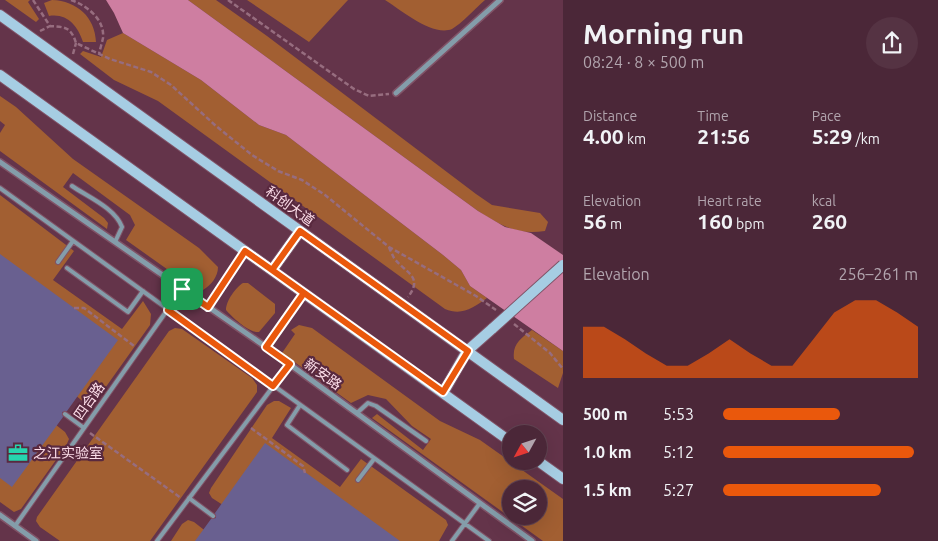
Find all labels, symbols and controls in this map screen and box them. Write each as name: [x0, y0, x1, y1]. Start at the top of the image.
button: share: [866, 17, 918, 69]
text: Morning run: [583, 18, 744, 49]
text: 08:24 · 8 × 500 m: [583, 53, 704, 71]
text: Distance: [583, 108, 637, 124]
text: Time: [697, 108, 729, 124]
text: Pace: [812, 108, 841, 124]
text: 4.00: [583, 124, 624, 148]
text: 21:56: [697, 124, 750, 148]
text: 5:29: [812, 124, 852, 148]
text: km: [624, 131, 646, 147]
text: /km: [852, 131, 880, 147]
street label: 科创大道: [263, 183, 317, 229]
text: Elevation: [583, 193, 641, 209]
text: Heart rate: [697, 193, 762, 209]
text: kcal: [812, 193, 836, 209]
text: 56: [583, 209, 607, 233]
text: 160: [697, 209, 733, 233]
text: 260: [812, 209, 847, 233]
text: m: [607, 216, 622, 232]
text: bpm: [733, 216, 765, 232]
text: Elevation: [583, 265, 650, 283]
text: 256–261 m: [838, 265, 918, 283]
pin: [161, 268, 203, 310]
icon: arrive: [168, 275, 196, 303]
street label: 新安路: [301, 355, 345, 393]
street label: 四合路: [70, 379, 108, 423]
text: 500 m: [583, 405, 628, 423]
text: 5:53: [663, 405, 694, 423]
north arrow: [502, 425, 548, 470]
map controls: [502, 425, 547, 525]
office icon: 之江实验室: [7, 442, 29, 464]
text: 1.0 km: [583, 443, 632, 461]
text: 5:12: [663, 443, 694, 461]
place label: 之江实验室: [33, 445, 103, 461]
button: layers: [502, 480, 547, 525]
text: 1.5 km: [583, 481, 632, 499]
text: 5:27: [663, 481, 694, 499]

